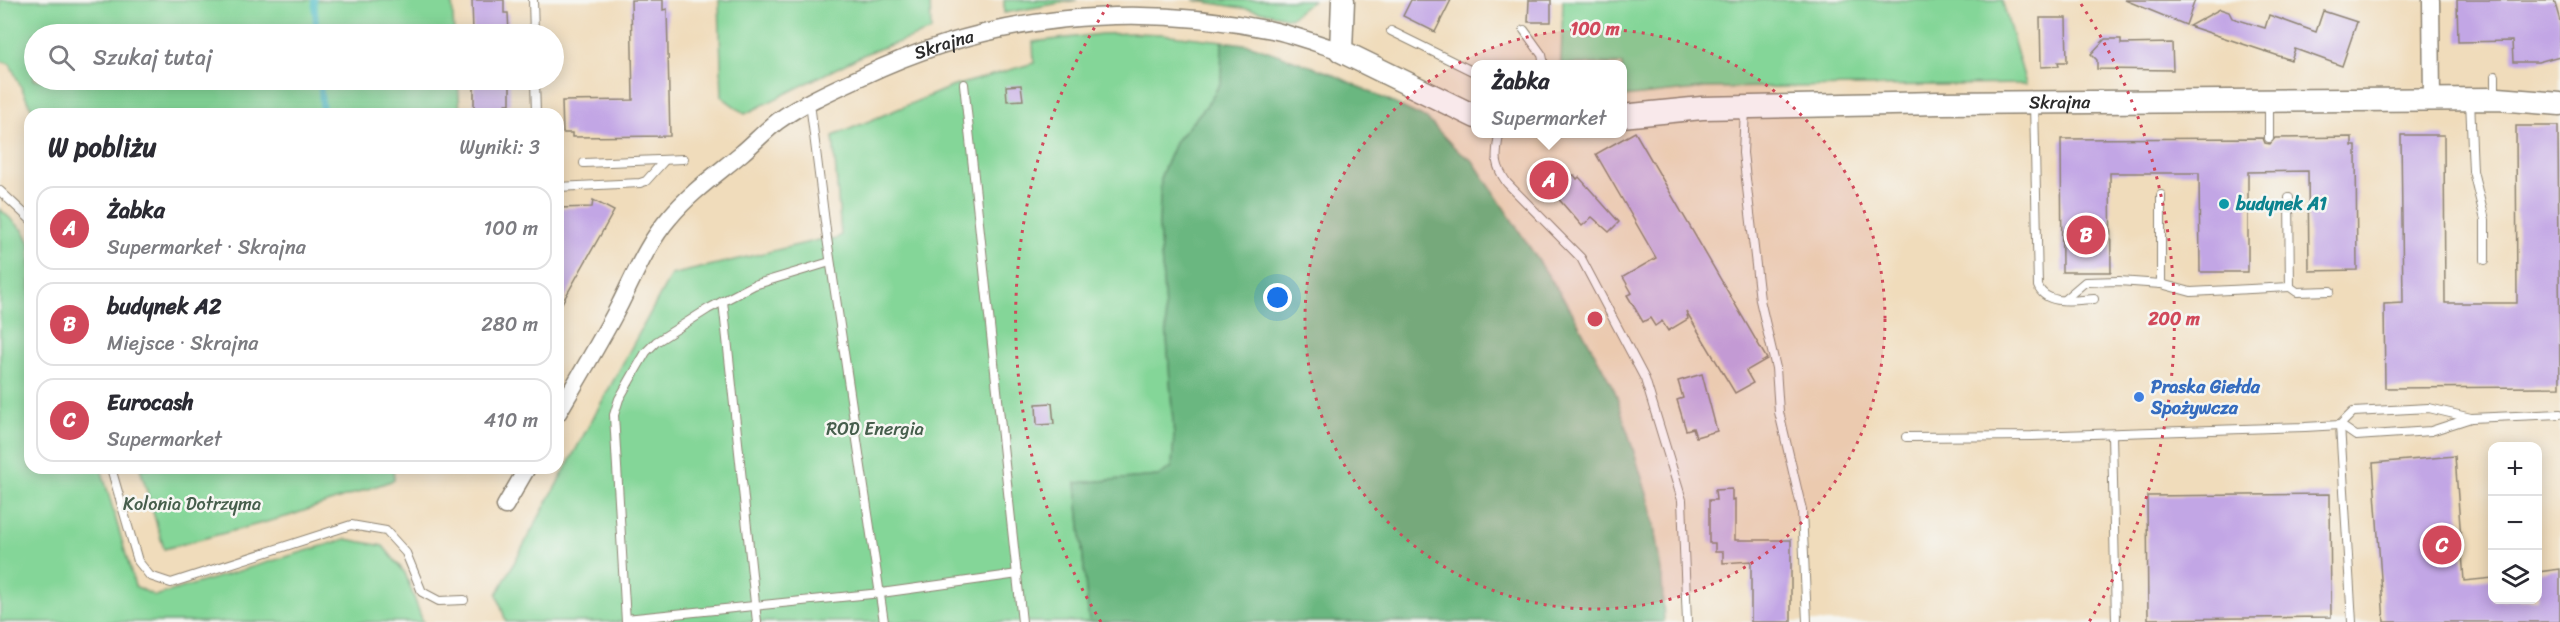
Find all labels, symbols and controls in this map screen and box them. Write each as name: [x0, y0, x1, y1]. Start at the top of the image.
text: 100 m: [1571, 13, 1620, 45]
street label: Skrajna: [909, 20, 978, 69]
search box: [24, 24, 564, 90]
text: Szukaj tutaj: [93, 38, 212, 77]
icon: search: [45, 41, 78, 74]
popup: [1471, 60, 1627, 138]
text: Żabka: [1492, 62, 1549, 101]
street label: Skrajna: [2029, 86, 2091, 118]
text: Supermarket: [1492, 101, 1606, 136]
text: W pobliżu: [48, 124, 157, 170]
text: Wyniki: 3: [460, 130, 540, 165]
pin: A: [1530, 158, 1568, 202]
place label: budynek A1: [2235, 188, 2327, 220]
text: Żabka: [107, 191, 165, 230]
marker: budynek A1: [2217, 197, 2231, 211]
text: A: [63, 211, 76, 246]
text: 100 m: [484, 211, 538, 246]
pin: B: [2066, 212, 2106, 258]
text: Supermarket · Skrajna: [107, 230, 306, 265]
your location: [1263, 283, 1292, 312]
text: budynek A2: [107, 287, 221, 326]
text: 200 m: [2147, 303, 2200, 335]
text: B: [63, 307, 76, 342]
text: 280 m: [481, 307, 538, 342]
centre of rings: [1585, 309, 1605, 329]
text: Miejsce · Skrajna: [107, 326, 258, 361]
place label: Praska Giełda Spożywcza: [2150, 371, 2261, 424]
text: Eurocash: [107, 383, 194, 422]
marker: Praska Giełda Spożywcza: [2132, 390, 2146, 404]
text: C: [63, 403, 76, 438]
text: 410 m: [484, 403, 538, 438]
park label: ROD Energia: [826, 413, 924, 445]
text: Supermarket: [107, 422, 222, 457]
map controls: [2488, 442, 2542, 604]
button: +: [2488, 442, 2542, 496]
park label: Kolonia Dotrzyma: [123, 488, 261, 520]
button: −: [2488, 496, 2542, 550]
pin: C: [2422, 522, 2462, 568]
button: layers: [2488, 550, 2542, 604]

